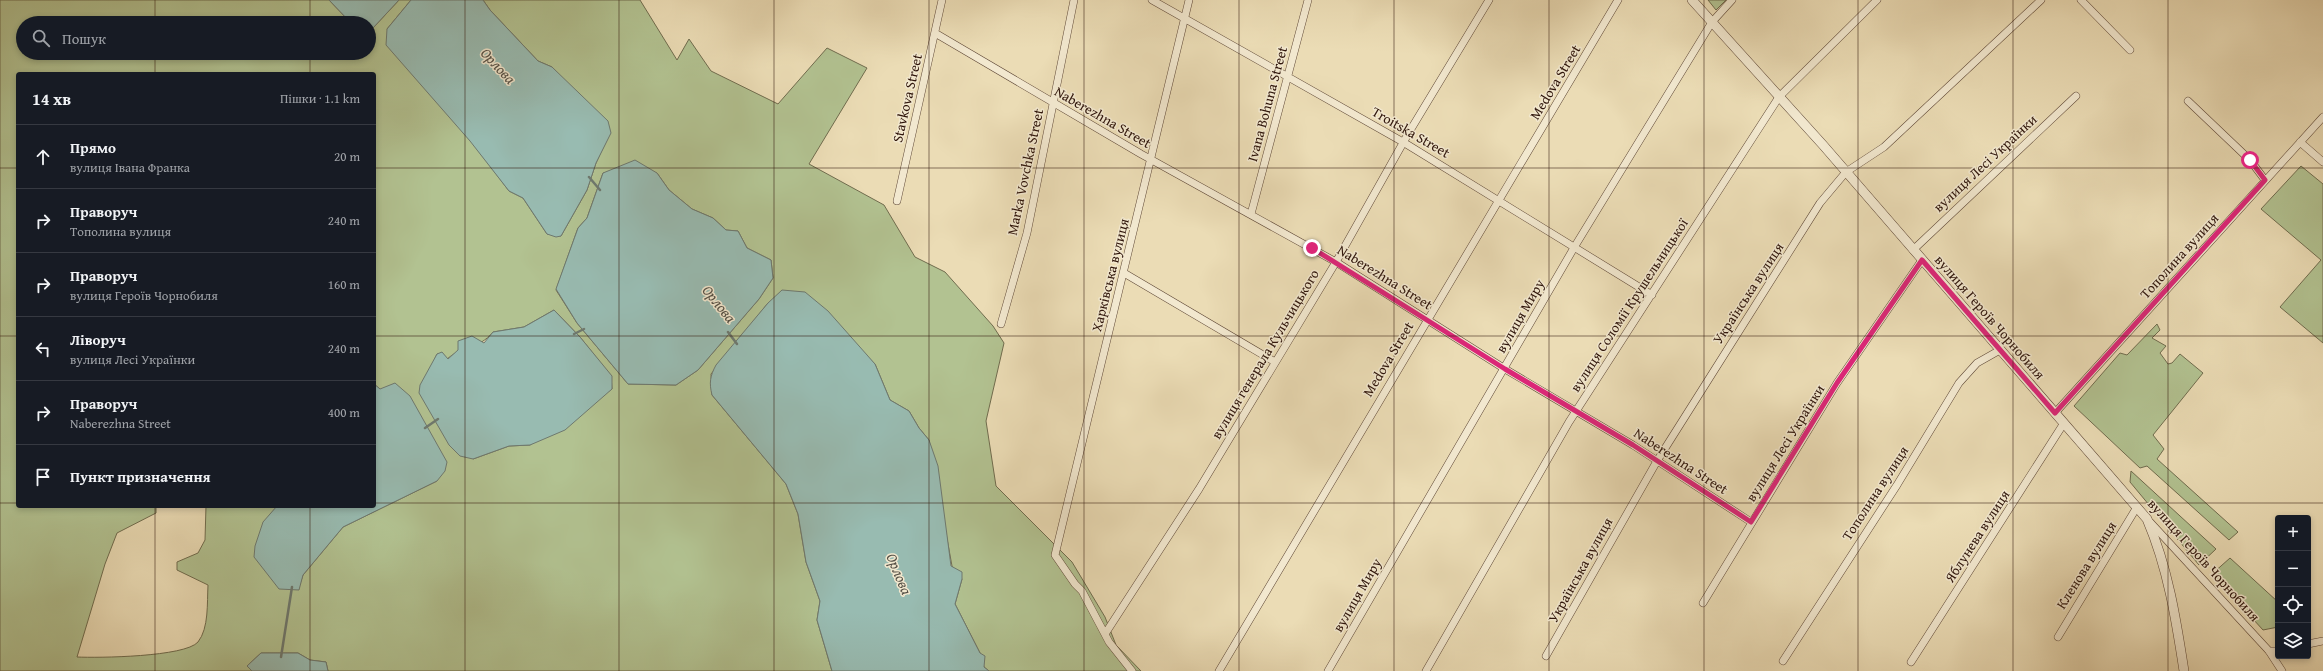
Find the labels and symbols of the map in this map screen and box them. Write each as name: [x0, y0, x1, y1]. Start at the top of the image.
street label: Medova Street: [1525, 41, 1585, 123]
water label: Орлова: [476, 43, 521, 89]
street label: Ivana Bohuna Street: [1242, 44, 1292, 164]
street label: Stavkova Street: [887, 52, 927, 144]
street label: Naberezhna Street: [1051, 81, 1155, 153]
street label: Troitska Street: [1368, 102, 1454, 162]
street label: Marka Vovchka Street: [1002, 107, 1048, 237]
street label: вулиця Лесі Українки: [1929, 110, 2041, 216]
route start: [2241, 151, 2259, 169]
street label: Тополина вулиця: [2135, 209, 2223, 303]
street label: вулиця Соломії Крушельницької: [1565, 214, 1693, 396]
street label: Харківська вулиця: [1086, 216, 1134, 334]
street label: Українська вулиця: [1708, 238, 1788, 348]
route end: [1303, 239, 1321, 257]
street label: Naberezhna Street: [1334, 240, 1436, 314]
street label: вулиця Героїв Чорнобиля: [1930, 250, 2050, 384]
street label: вулиця генерала Кульчицького: [1206, 265, 1324, 443]
street label: вулиця Миру: [1491, 275, 1549, 357]
water label: Орлова: [698, 280, 741, 327]
street label: Medova Street: [1358, 318, 1418, 400]
street label: вулиця Лесі Українки: [1741, 380, 1829, 506]
street label: Naberezhna Street: [1630, 423, 1732, 499]
street label: Тополина вулиця: [1837, 442, 1913, 544]
street label: Яблунева вулиця: [1939, 486, 2014, 587]
street label: вулиця Героїв Чорнобиля: [2143, 494, 2265, 626]
street label: Українська вулиця: [1543, 514, 1617, 626]
street label: Кленова вулиця: [2051, 517, 2121, 613]
water label: Орлова: [881, 550, 918, 598]
street label: вулиця Миру: [1328, 554, 1386, 636]

